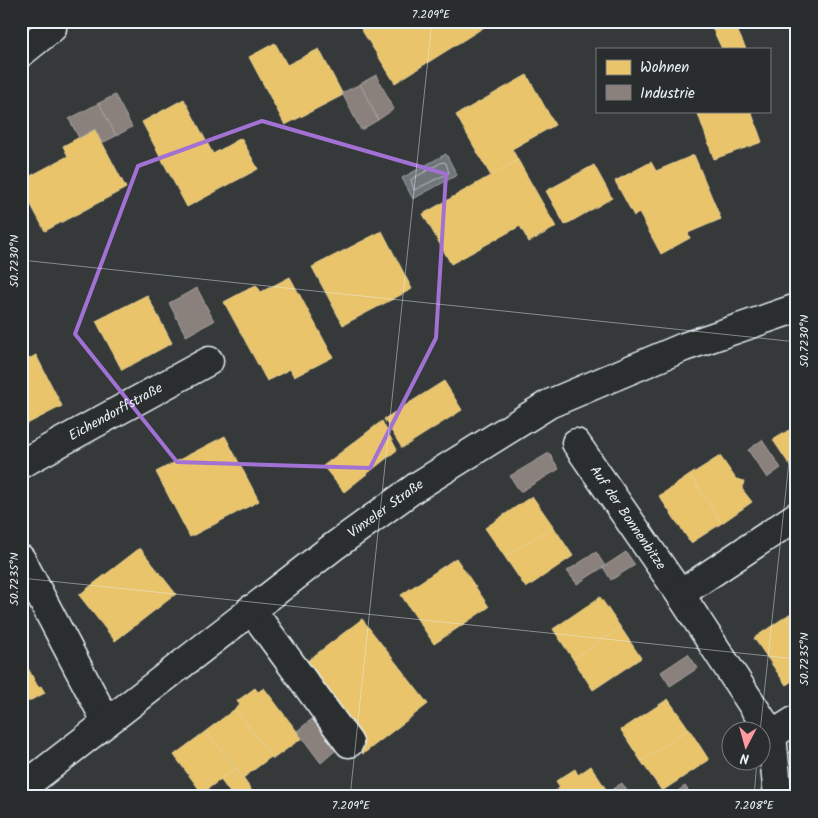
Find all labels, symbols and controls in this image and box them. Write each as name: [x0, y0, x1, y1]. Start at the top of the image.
text: 7.209°E: [412, 5, 451, 24]
legend: [596, 48, 770, 112]
text: Wohnen: [640, 56, 689, 80]
text: Industrie: [640, 82, 695, 106]
text: 50.7230°N: [5, 235, 24, 287]
text: 50.7230°N: [795, 315, 814, 367]
street label: Eichendorffstraße: [65, 377, 168, 447]
street label: Auf der Bonnenbitze: [584, 461, 672, 575]
street label: Vinxeler Straße: [343, 473, 429, 544]
text: 50.7235°N: [5, 552, 24, 606]
text: 50.7235°N: [795, 632, 814, 686]
north arrow: [720, 720, 770, 770]
text: N: [739, 747, 750, 769]
text: 7.209°E: [332, 796, 371, 815]
text: 7.208°E: [734, 796, 775, 815]

